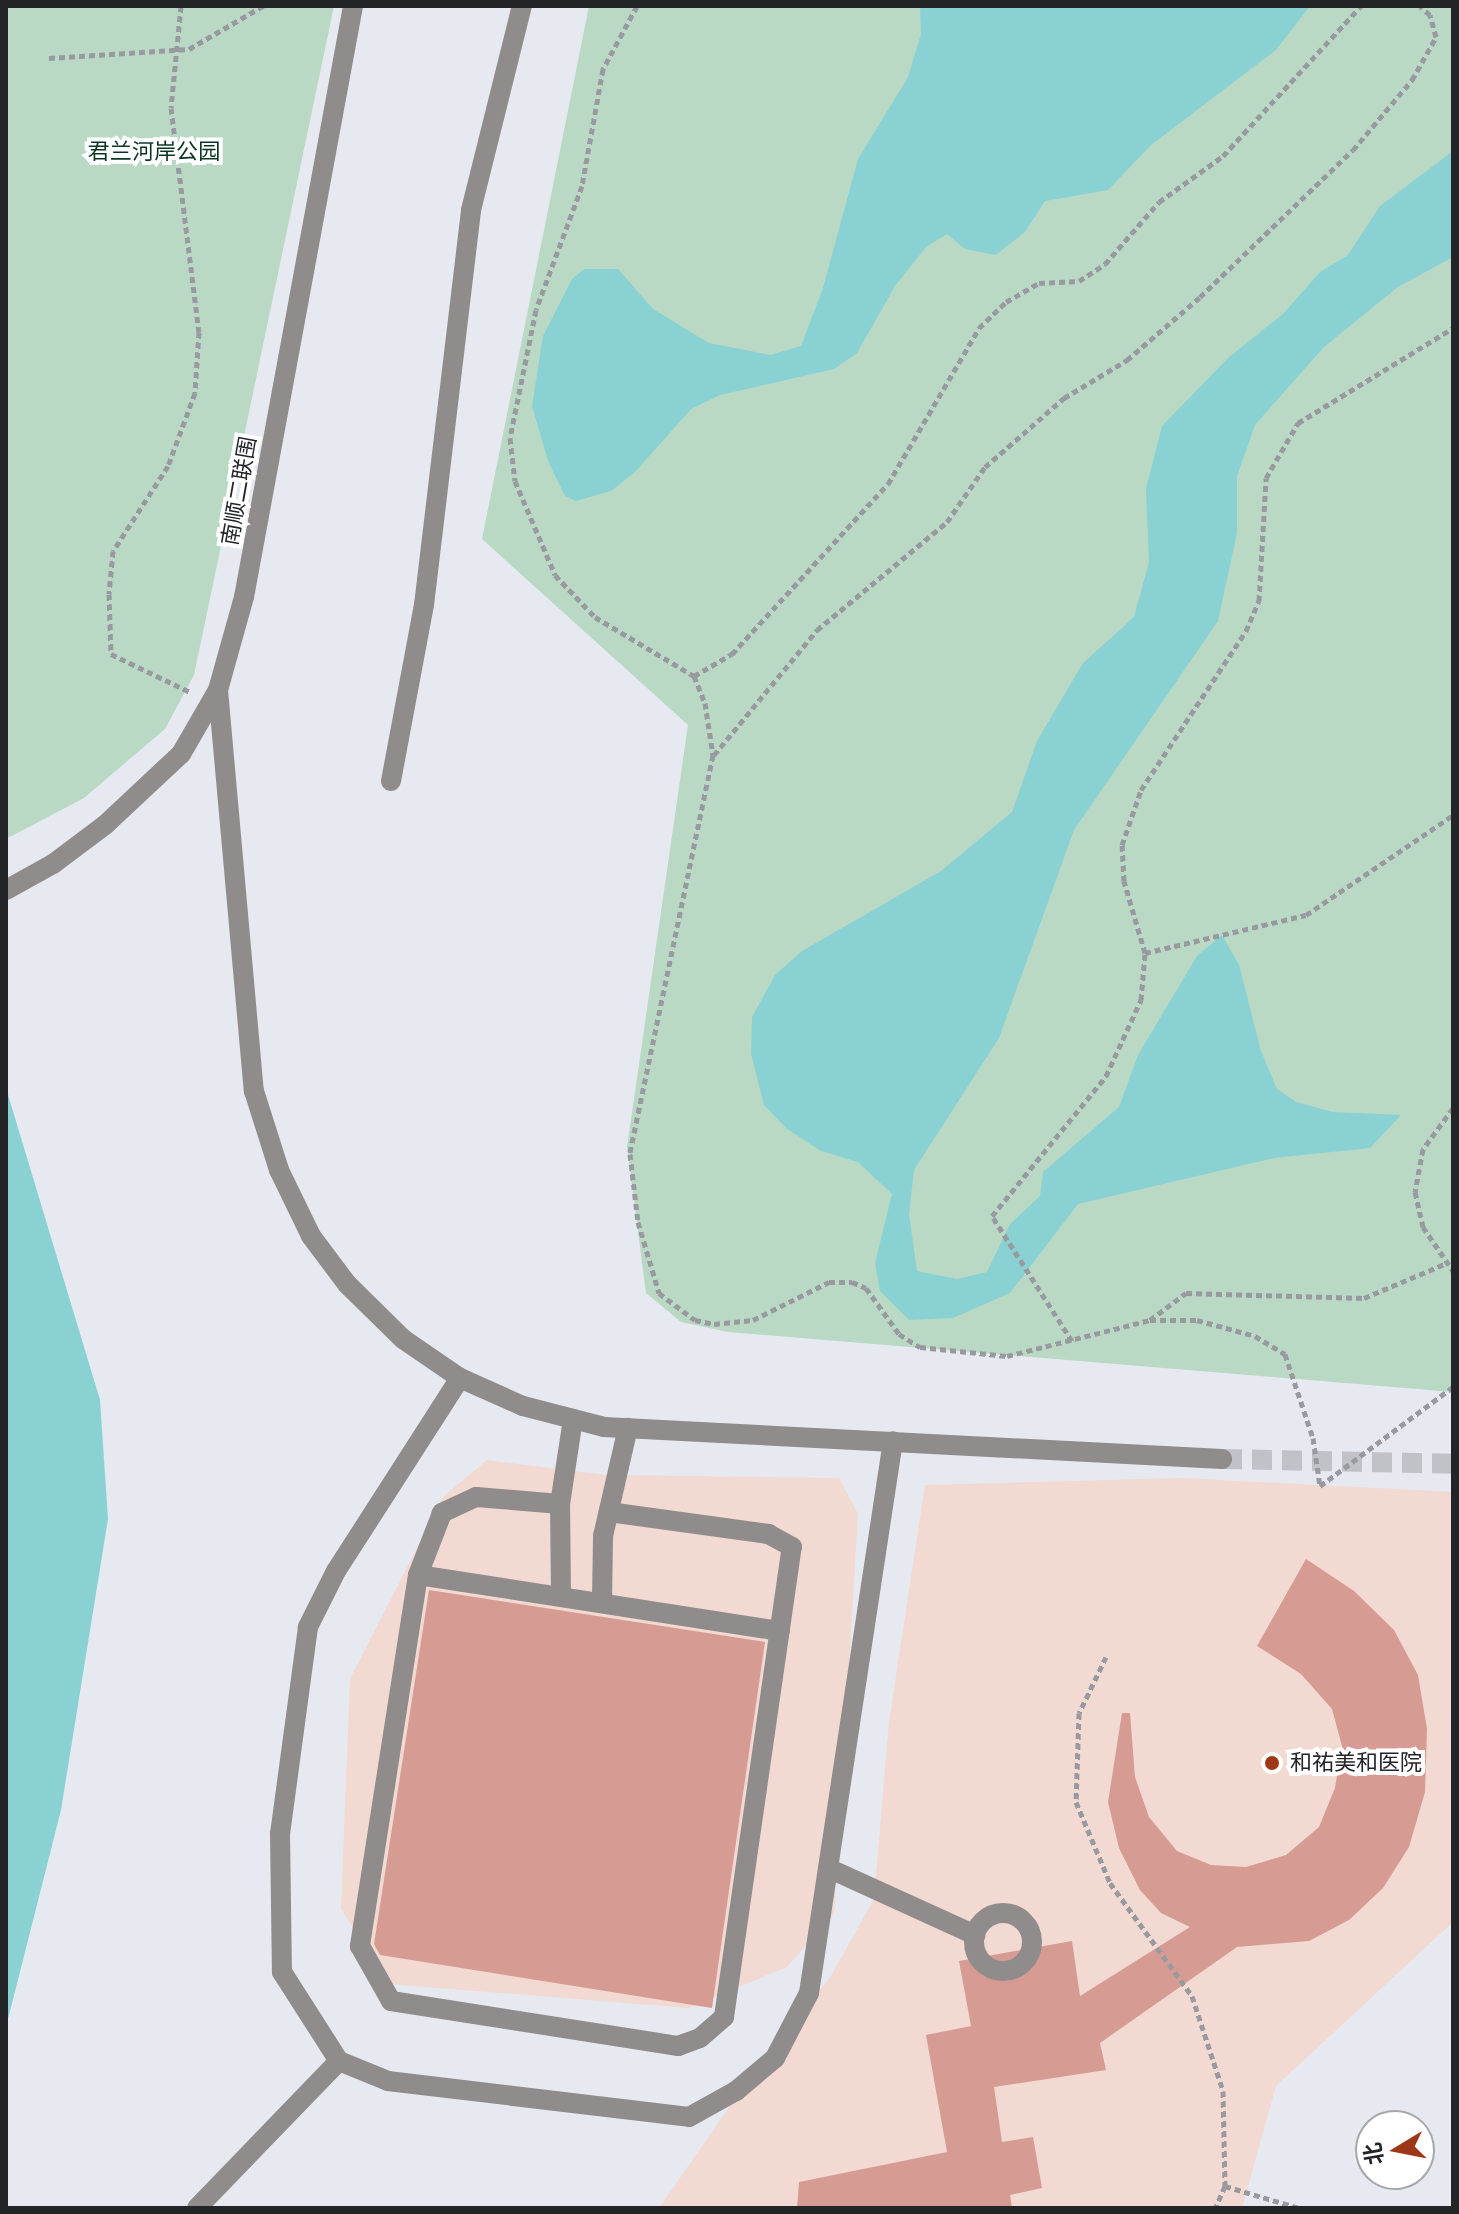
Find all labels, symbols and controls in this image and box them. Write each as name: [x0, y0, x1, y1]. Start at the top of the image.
park label: 君兰河岸公园: [88, 139, 220, 165]
street label: 南顺二联围: [216, 435, 262, 547]
place label: 和祐美和医院: [1290, 1750, 1422, 1776]
marker: 和祐美和医院: [1261, 1752, 1283, 1774]
north arrow: [1355, 2110, 1435, 2190]
text: 北: [1355, 2140, 1392, 2168]

